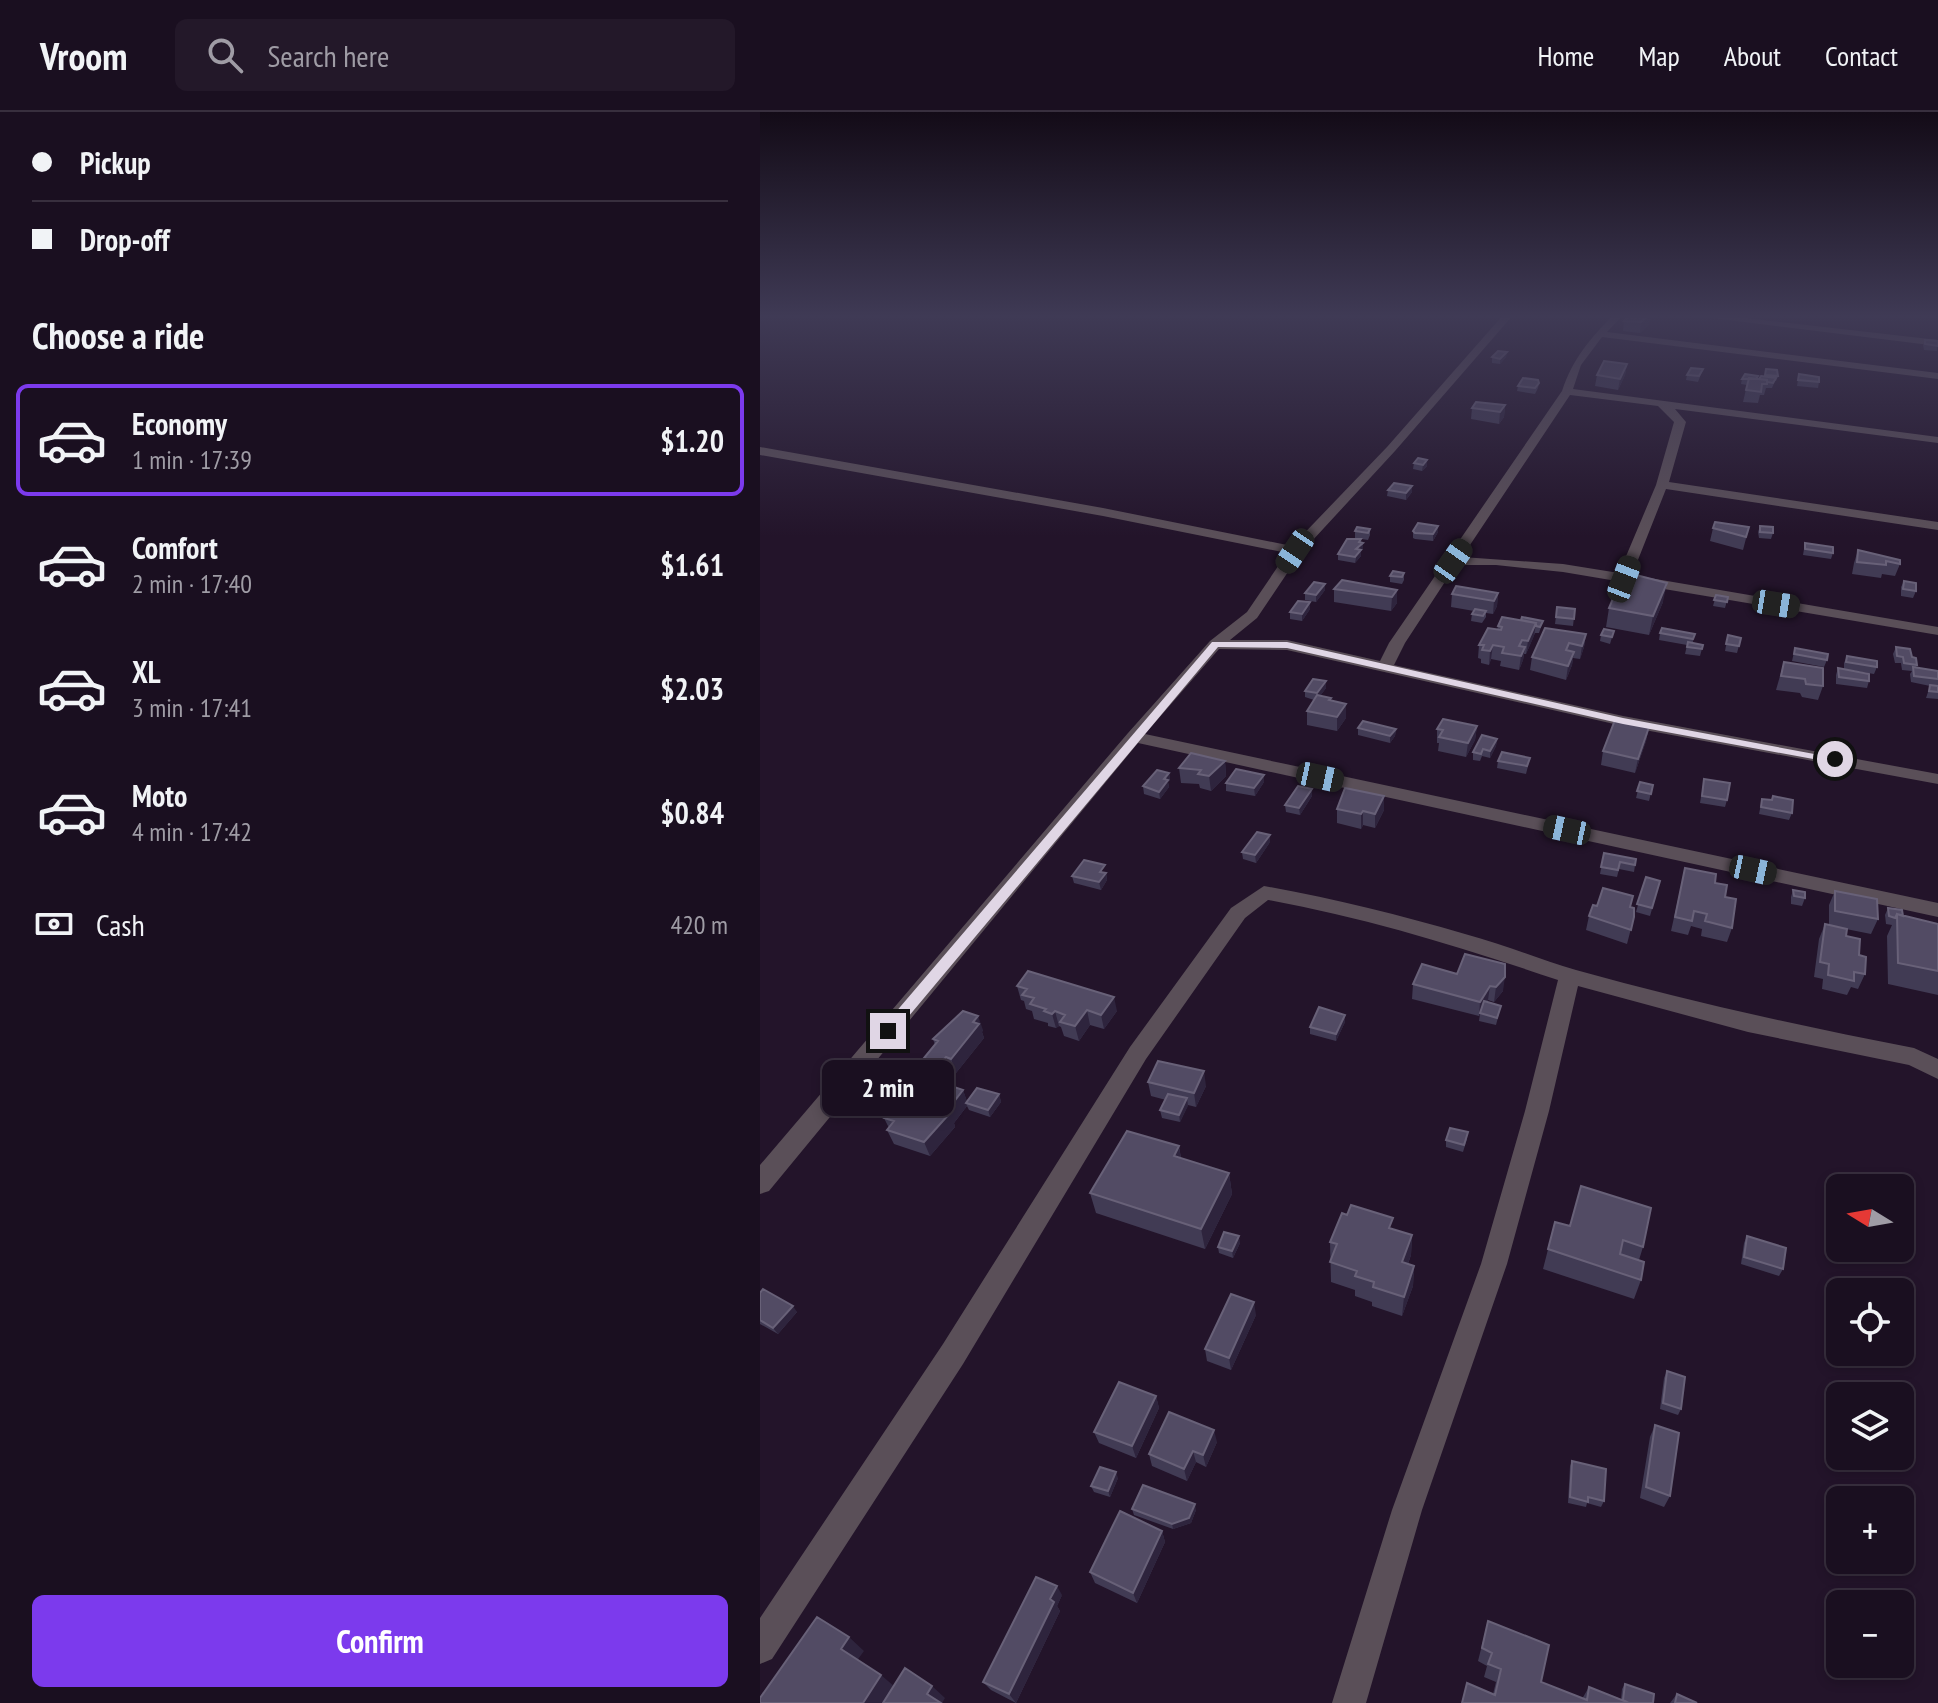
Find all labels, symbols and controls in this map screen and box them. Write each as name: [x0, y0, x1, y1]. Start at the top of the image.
search box: [175, 19, 735, 91]
text: Vroom: [40, 31, 127, 80]
icon: search: [203, 33, 247, 77]
text: Search here: [267, 36, 389, 75]
text: Home: [1538, 37, 1594, 74]
text: Map: [1638, 37, 1680, 74]
text: About: [1724, 37, 1781, 74]
text: Contact: [1825, 37, 1898, 74]
text: Pickup: [80, 143, 151, 182]
text: Drop-off: [80, 220, 170, 259]
text: Choose a ride: [32, 312, 204, 359]
icon: car: [36, 404, 108, 476]
text: Economy: [132, 404, 227, 443]
text: $1.20: [660, 421, 724, 460]
text: 1 min · 17:39: [132, 443, 252, 476]
car: [1272, 524, 1318, 578]
icon: car: [36, 528, 108, 600]
text: Comfort: [132, 528, 218, 567]
car: [1429, 534, 1477, 588]
text: $1.61: [660, 545, 724, 584]
car: [1604, 552, 1644, 606]
text: 2 min · 17:40: [132, 567, 252, 600]
car: [1750, 588, 1802, 620]
icon: car: [36, 652, 108, 724]
text: XL: [132, 652, 161, 691]
text: $2.03: [660, 669, 724, 708]
text: 3 min · 17:41: [132, 691, 252, 724]
route start: [1817, 741, 1853, 777]
car: [1294, 760, 1346, 794]
icon: car: [36, 776, 108, 848]
text: Moto: [132, 776, 187, 815]
text: $0.84: [660, 793, 724, 832]
car: [1541, 813, 1593, 847]
text: 4 min · 17:42: [132, 815, 252, 848]
car: [1727, 853, 1779, 887]
icon: cash: [32, 902, 76, 946]
text: Cash: [96, 905, 145, 944]
text: 420 m: [670, 908, 728, 941]
route end: [870, 1013, 906, 1049]
callout: 2 min: [822, 1059, 954, 1115]
text: 2 min: [862, 1071, 914, 1104]
north arrow: [1826, 1174, 1914, 1262]
map controls: [1826, 1174, 1914, 1678]
button: locate: [1826, 1278, 1914, 1366]
button: layers: [1826, 1382, 1914, 1470]
button: +: [1826, 1486, 1914, 1574]
button: −: [1826, 1590, 1914, 1678]
button: Confirm: [32, 1595, 728, 1687]

